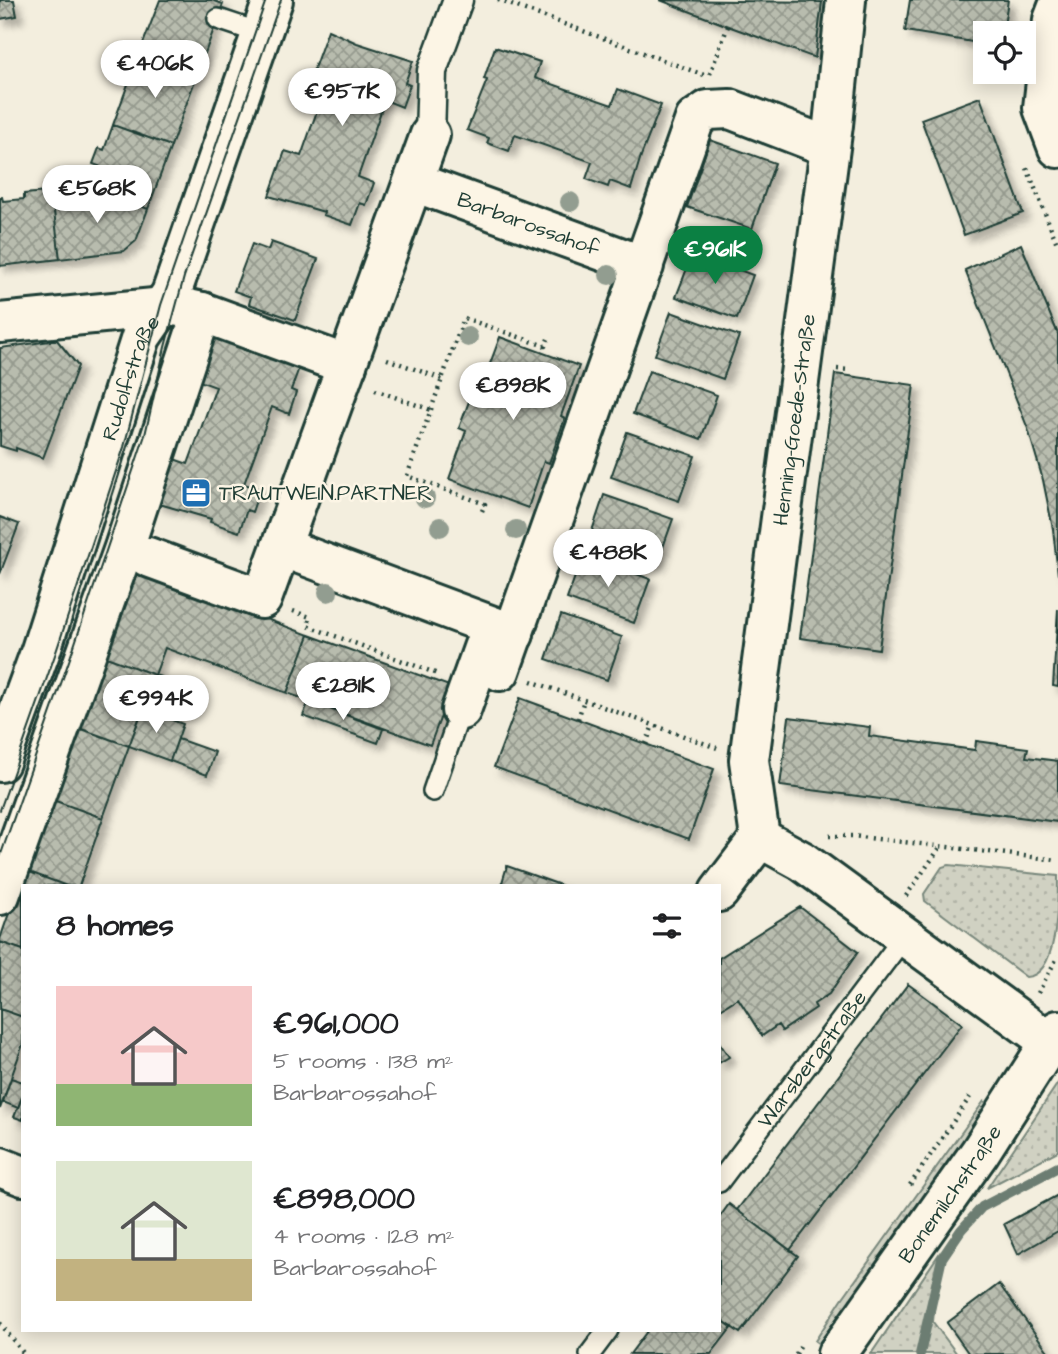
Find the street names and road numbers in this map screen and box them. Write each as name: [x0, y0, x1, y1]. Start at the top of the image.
street label: Barbarossahof: [453, 185, 604, 263]
street label: Rudolfstraße: [94, 309, 167, 444]
street label: Henning-Goede-Straße: [766, 312, 822, 527]
street label: Warsbergstraße: [750, 984, 873, 1134]
street label: Bonemilchstraße: [891, 1119, 1008, 1269]

